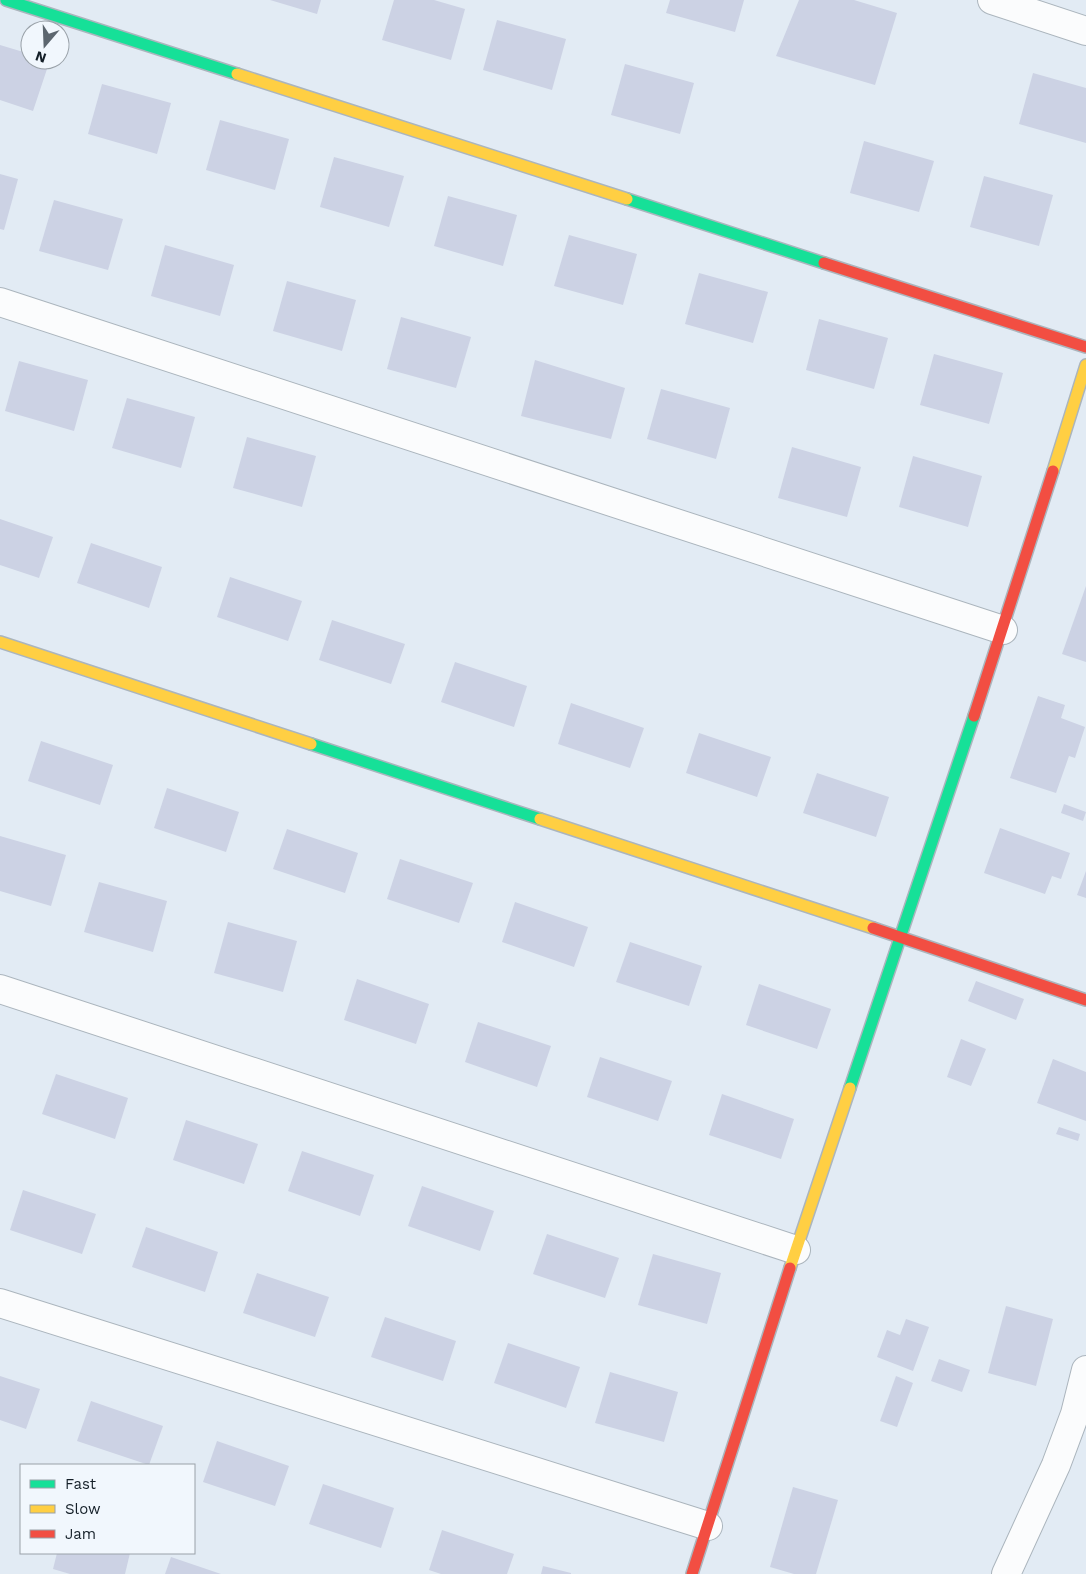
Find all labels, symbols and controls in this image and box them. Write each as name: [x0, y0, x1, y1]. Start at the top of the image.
north arrow: [20, 20, 70, 70]
text: N: [33, 48, 48, 67]
legend: [20, 1464, 195, 1554]
text: Fast: [65, 1475, 97, 1493]
text: Slow: [65, 1500, 101, 1518]
text: Jam: [65, 1525, 96, 1543]

